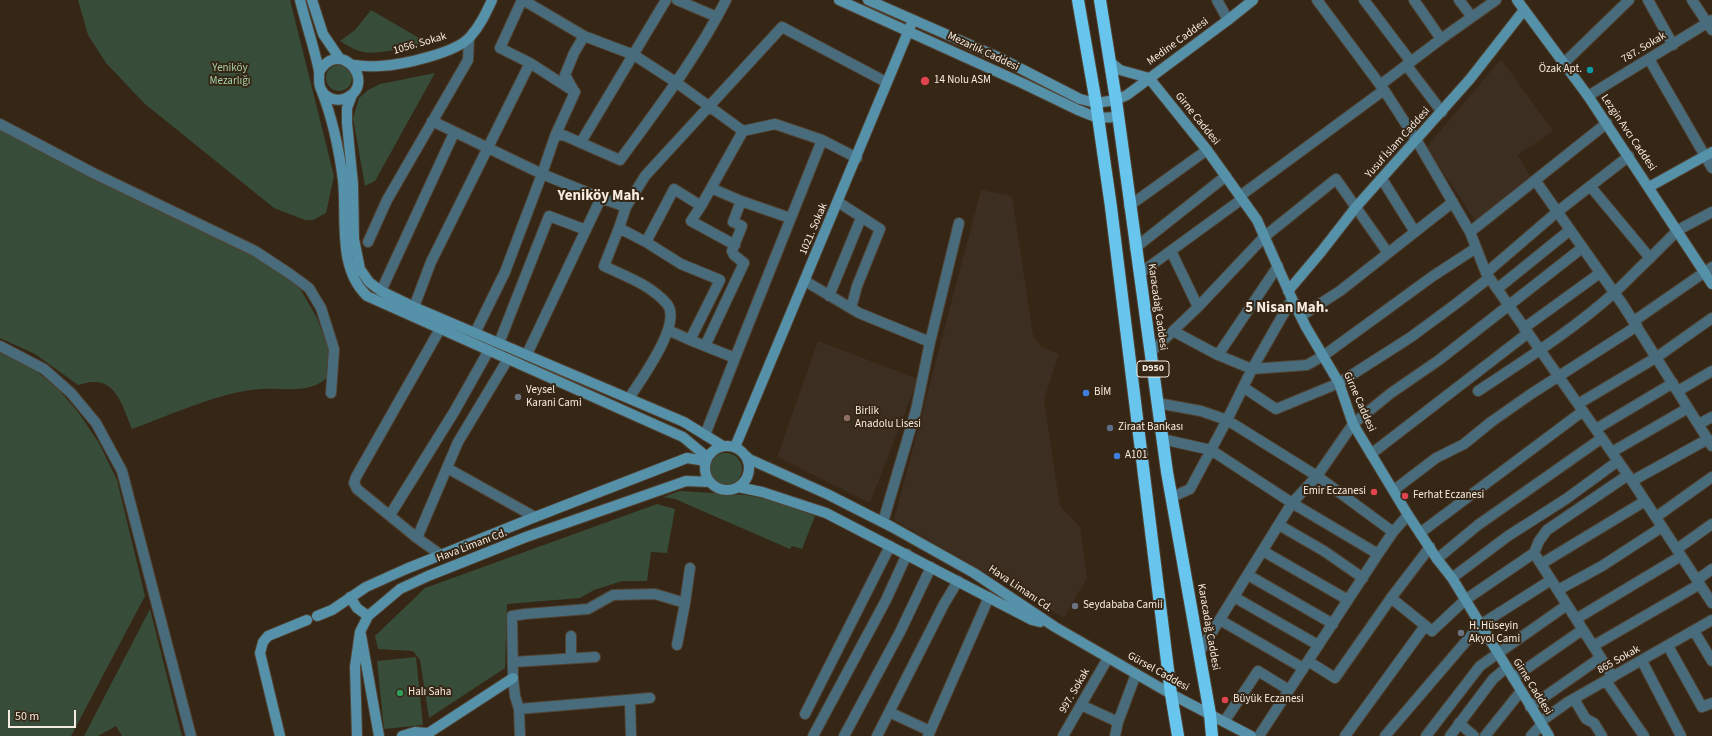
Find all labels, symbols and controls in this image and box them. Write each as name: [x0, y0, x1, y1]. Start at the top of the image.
street label: Medine Caddesi: [1145, 15, 1211, 69]
street label: 1056. Sokak: [392, 30, 448, 58]
street label: Mezarlık Caddesi: [945, 30, 1021, 74]
street label: 787. Sokak: [1619, 30, 1669, 66]
park label: Yeniköy Mezarlığı: [209, 62, 251, 88]
place label: Özak Apt.: [1539, 63, 1582, 77]
marker: Özak Apt.: [1585, 65, 1595, 75]
place label: 14 Nolu ASM: [934, 74, 991, 88]
marker: 14 Nolu ASM: [919, 75, 931, 87]
street label: Girne Caddesi: [1172, 90, 1222, 148]
street label: Lezgin Avcı Caddesi: [1598, 92, 1658, 174]
street label: Yusuf İslam Caddesi: [1363, 105, 1433, 181]
district label: Yeniköy Mah.: [558, 188, 644, 206]
street label: 1021. Sokak: [797, 201, 831, 257]
street label: Karacadağ Caddesi: [1144, 263, 1170, 351]
district label: 5 Nisan Mah.: [1245, 300, 1329, 318]
road number: D950: [1137, 361, 1169, 377]
street label: Girne Caddesi: [1340, 370, 1378, 434]
place label: Veysel Karani Cami: [526, 384, 582, 410]
place label: BİM: [1094, 386, 1111, 400]
marker: BİM: [1081, 388, 1091, 398]
marker: Veysel Karani Cami: [513, 392, 523, 402]
place label: Birlik Anadolu Lisesi: [855, 405, 921, 431]
marker: Birlik Anadolu Lisesi: [842, 413, 852, 423]
place label: Ziraat Bankası: [1118, 421, 1183, 435]
marker: Ziraat Bankası: [1105, 423, 1115, 433]
place label: A101: [1125, 449, 1147, 463]
marker: A101: [1112, 451, 1122, 461]
place label: Emir Eczanesi: [1303, 485, 1366, 499]
marker: Emir Eczanesi: [1369, 487, 1379, 497]
place label: Ferhat Eczanesi: [1413, 489, 1484, 503]
marker: Ferhat Eczanesi: [1400, 491, 1410, 501]
street label: Hava Limanı Cd.: [435, 527, 509, 565]
street label: Hava Limanı Cd.: [986, 563, 1054, 615]
street label: Karacadağ Caddesi: [1194, 583, 1222, 671]
place label: Seydababa Camii: [1083, 599, 1163, 613]
marker: Seydababa Camii: [1070, 601, 1080, 611]
place label: H. Hüseyin Akyol Cami: [1469, 620, 1520, 646]
marker: H. Hüseyin Akyol Cami: [1456, 628, 1466, 638]
street label: 865 Sokak: [1595, 643, 1643, 677]
street label: Gürsel Caddesi: [1125, 650, 1191, 694]
street label: Girne Caddesi: [1510, 656, 1554, 718]
street label: 997. Sokak: [1057, 666, 1093, 716]
place label: Halı Saha: [408, 686, 451, 700]
marker: Halı Saha: [395, 688, 405, 698]
place label: Büyük Eczanesi: [1233, 693, 1304, 707]
marker: Büyük Eczanesi: [1220, 695, 1230, 705]
scale bar: [10, 702, 78, 728]
text: 50 m: [15, 708, 39, 725]

